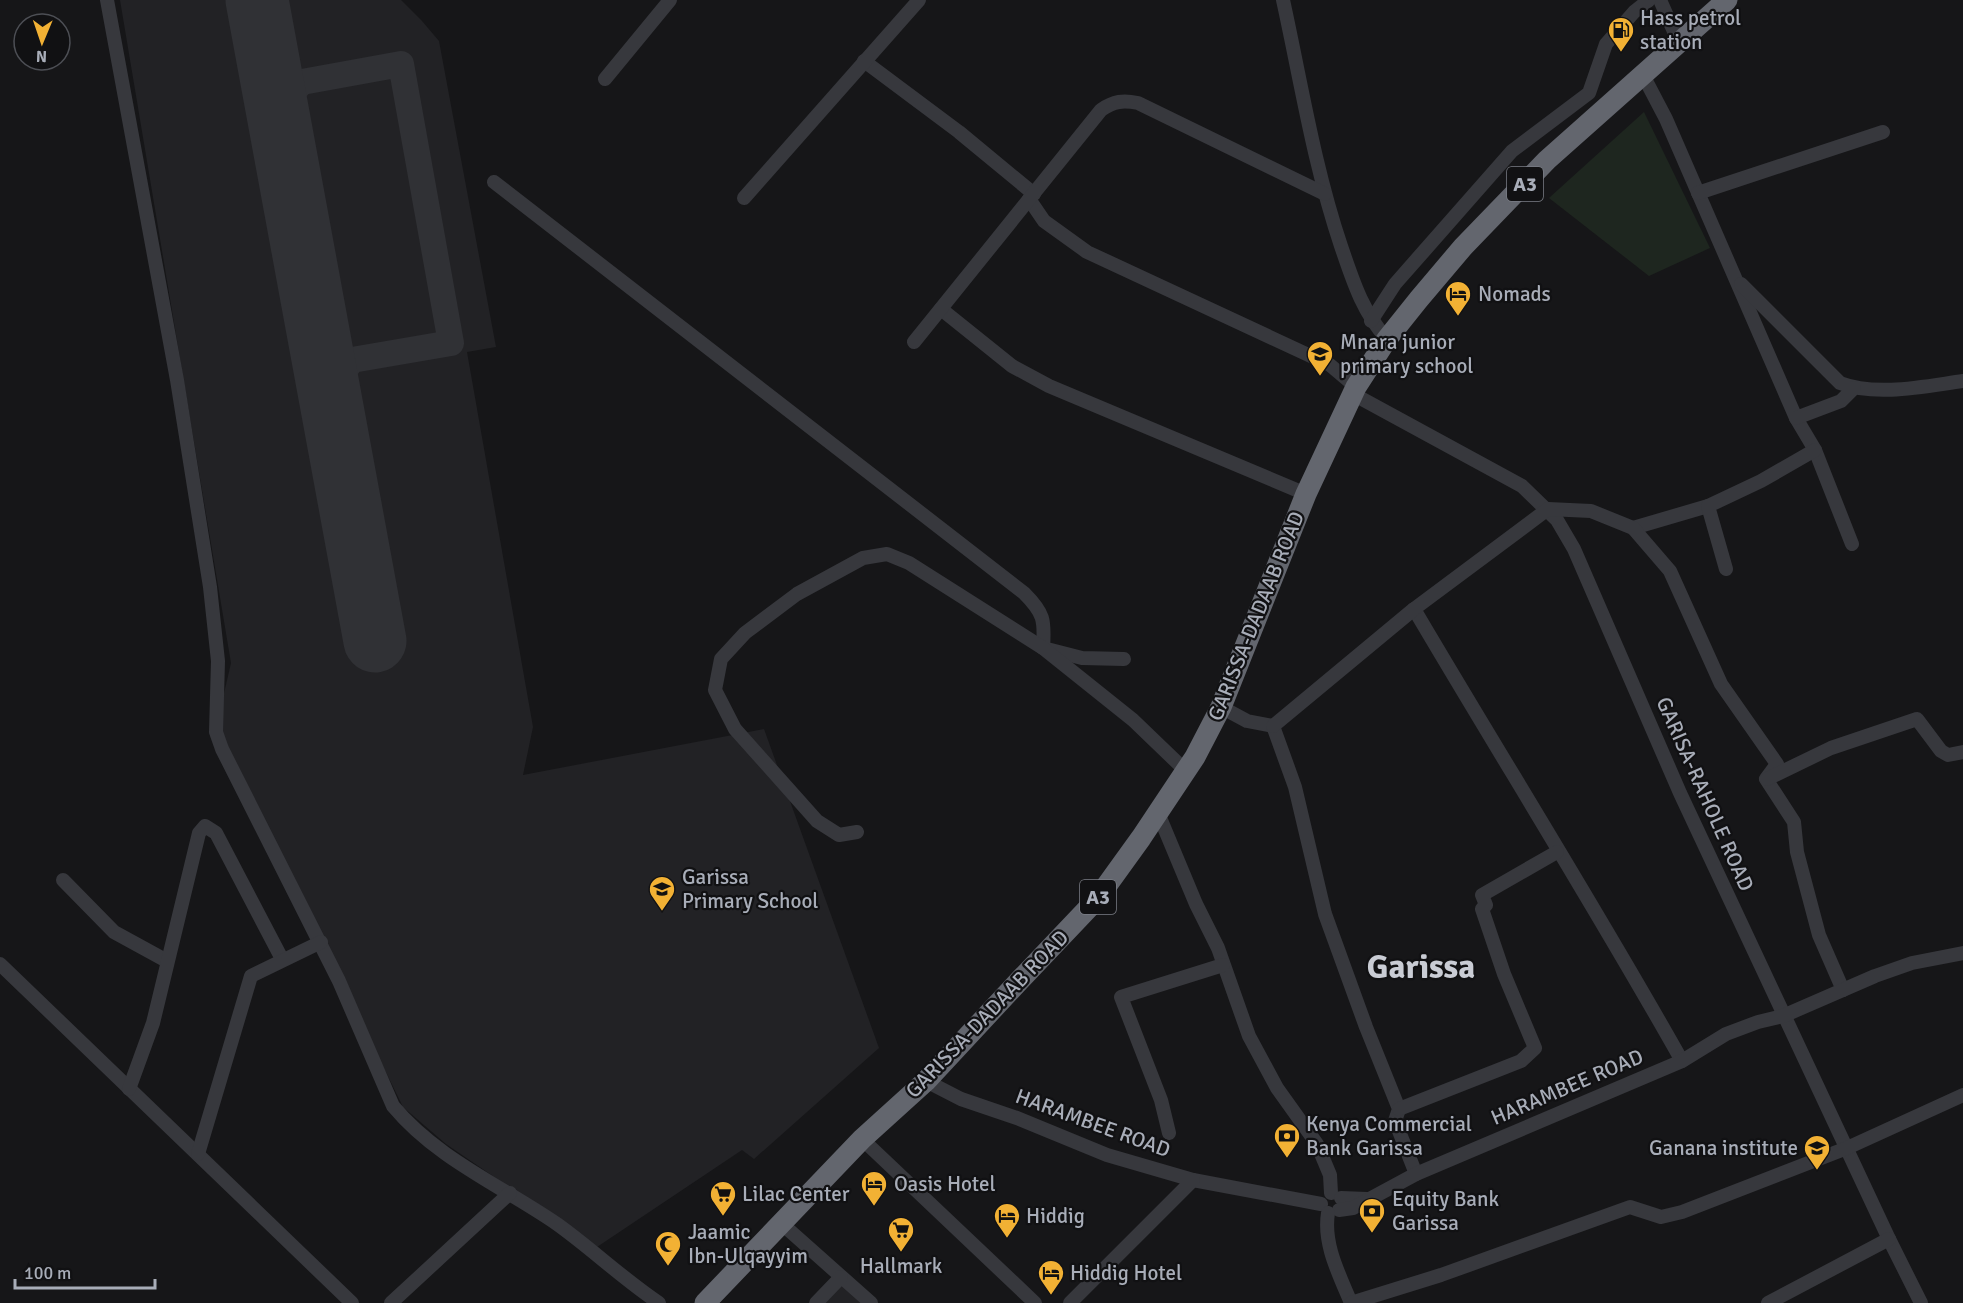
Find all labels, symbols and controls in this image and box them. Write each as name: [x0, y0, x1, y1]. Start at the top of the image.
place label: Hass petrol station: [1640, 5, 1741, 55]
north arrow: [12, 12, 72, 72]
fuel station icon: Hass petrol station: [1606, 15, 1636, 53]
text: N: [36, 46, 47, 66]
road number: A3: [1507, 167, 1543, 201]
hotel icon: Nomads: [1443, 279, 1473, 317]
place label: Nomads: [1478, 281, 1551, 307]
place label: Mnara junior primary school: [1340, 329, 1474, 379]
school or university icon: Mnara junior primary school: [1305, 339, 1335, 377]
street label: GARISSA-DADAAB ROAD: [1202, 508, 1310, 724]
street label: GARISA-RAHOLE ROAD: [1650, 693, 1760, 895]
place label: Garissa Primary School: [682, 864, 818, 914]
school or university icon: Garissa Primary School: [647, 874, 677, 912]
road number: A3: [1080, 880, 1116, 914]
street label: GARISSA-DADAAB ROAD: [900, 925, 1074, 1103]
district label: Garissa: [1367, 947, 1475, 988]
street label: HARAMBEE ROAD: [1487, 1043, 1647, 1131]
street label: HARAMBEE ROAD: [1012, 1083, 1174, 1163]
place label: Kenya Commercial Bank Garissa: [1306, 1111, 1472, 1161]
bank icon: Kenya Commercial Bank Garissa: [1272, 1121, 1302, 1159]
school or university icon: Ganana institute: [1802, 1133, 1832, 1171]
place label: Ganana institute: [1649, 1135, 1798, 1161]
hotel icon: Oasis Hotel: [859, 1169, 889, 1207]
place label: Oasis Hotel: [894, 1171, 996, 1197]
supermarket icon: Lilac Center: [708, 1179, 738, 1217]
place label: Lilac Center: [742, 1181, 850, 1207]
place label: Equity Bank Garissa: [1392, 1186, 1499, 1236]
bank icon: Equity Bank Garissa: [1357, 1196, 1387, 1234]
hotel icon: Hiddig: [992, 1201, 1022, 1239]
place label: Hiddig: [1026, 1203, 1085, 1229]
supermarket icon: Hallmark: [886, 1215, 916, 1253]
place label: Jaamic Ibn-Ulqayyim: [688, 1219, 808, 1269]
mosque icon: Jaamic Ibn-Ulqayyim: [653, 1229, 683, 1267]
scale bar: [15, 1252, 154, 1290]
place label: Hallmark: [860, 1253, 943, 1279]
hotel icon: Hiddig Hotel: [1036, 1258, 1066, 1296]
place label: Hiddig Hotel: [1070, 1260, 1182, 1286]
text: 100 m: [24, 1262, 71, 1284]

